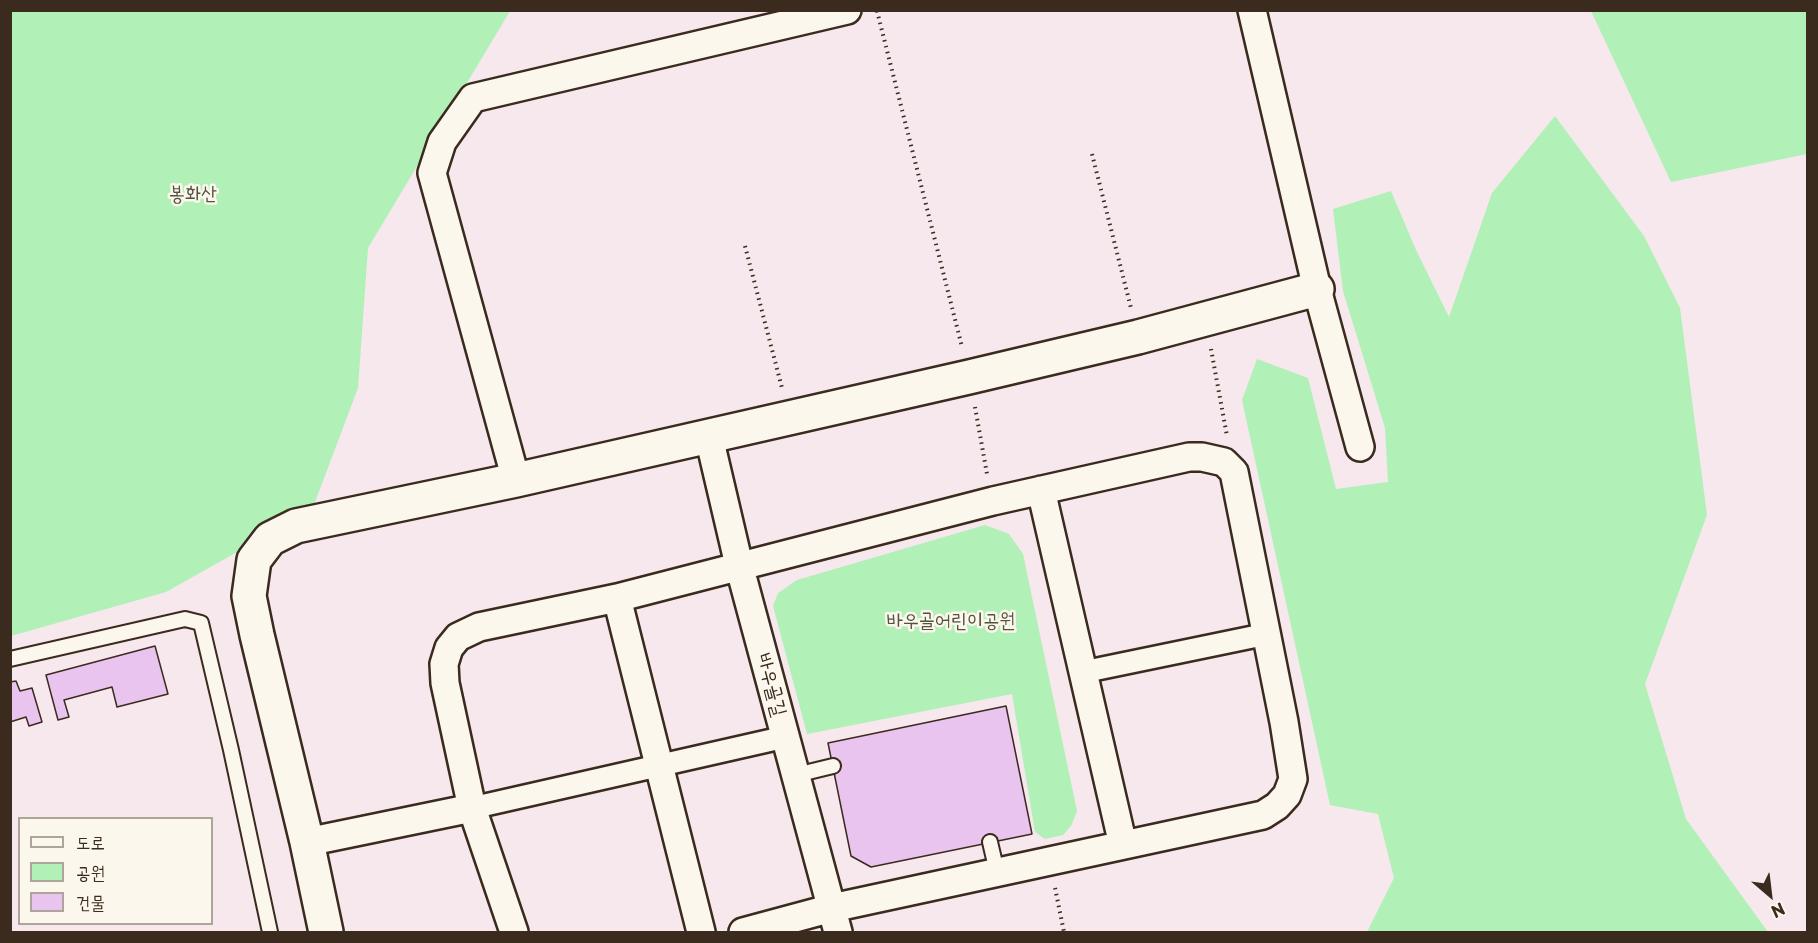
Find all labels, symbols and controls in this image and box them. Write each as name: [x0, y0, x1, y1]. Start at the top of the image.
park label: 봉화산: [169, 182, 217, 206]
park label: 바우골어린이공원: [887, 609, 1015, 633]
street label: 바우골길: [751, 651, 791, 719]
legend: [18, 817, 213, 925]
text: 도로: [76, 828, 105, 855]
text: 공원: [76, 858, 105, 885]
north arrow: [1740, 865, 1800, 925]
text: 건물: [76, 888, 105, 915]
text: N: [1767, 897, 1790, 924]

